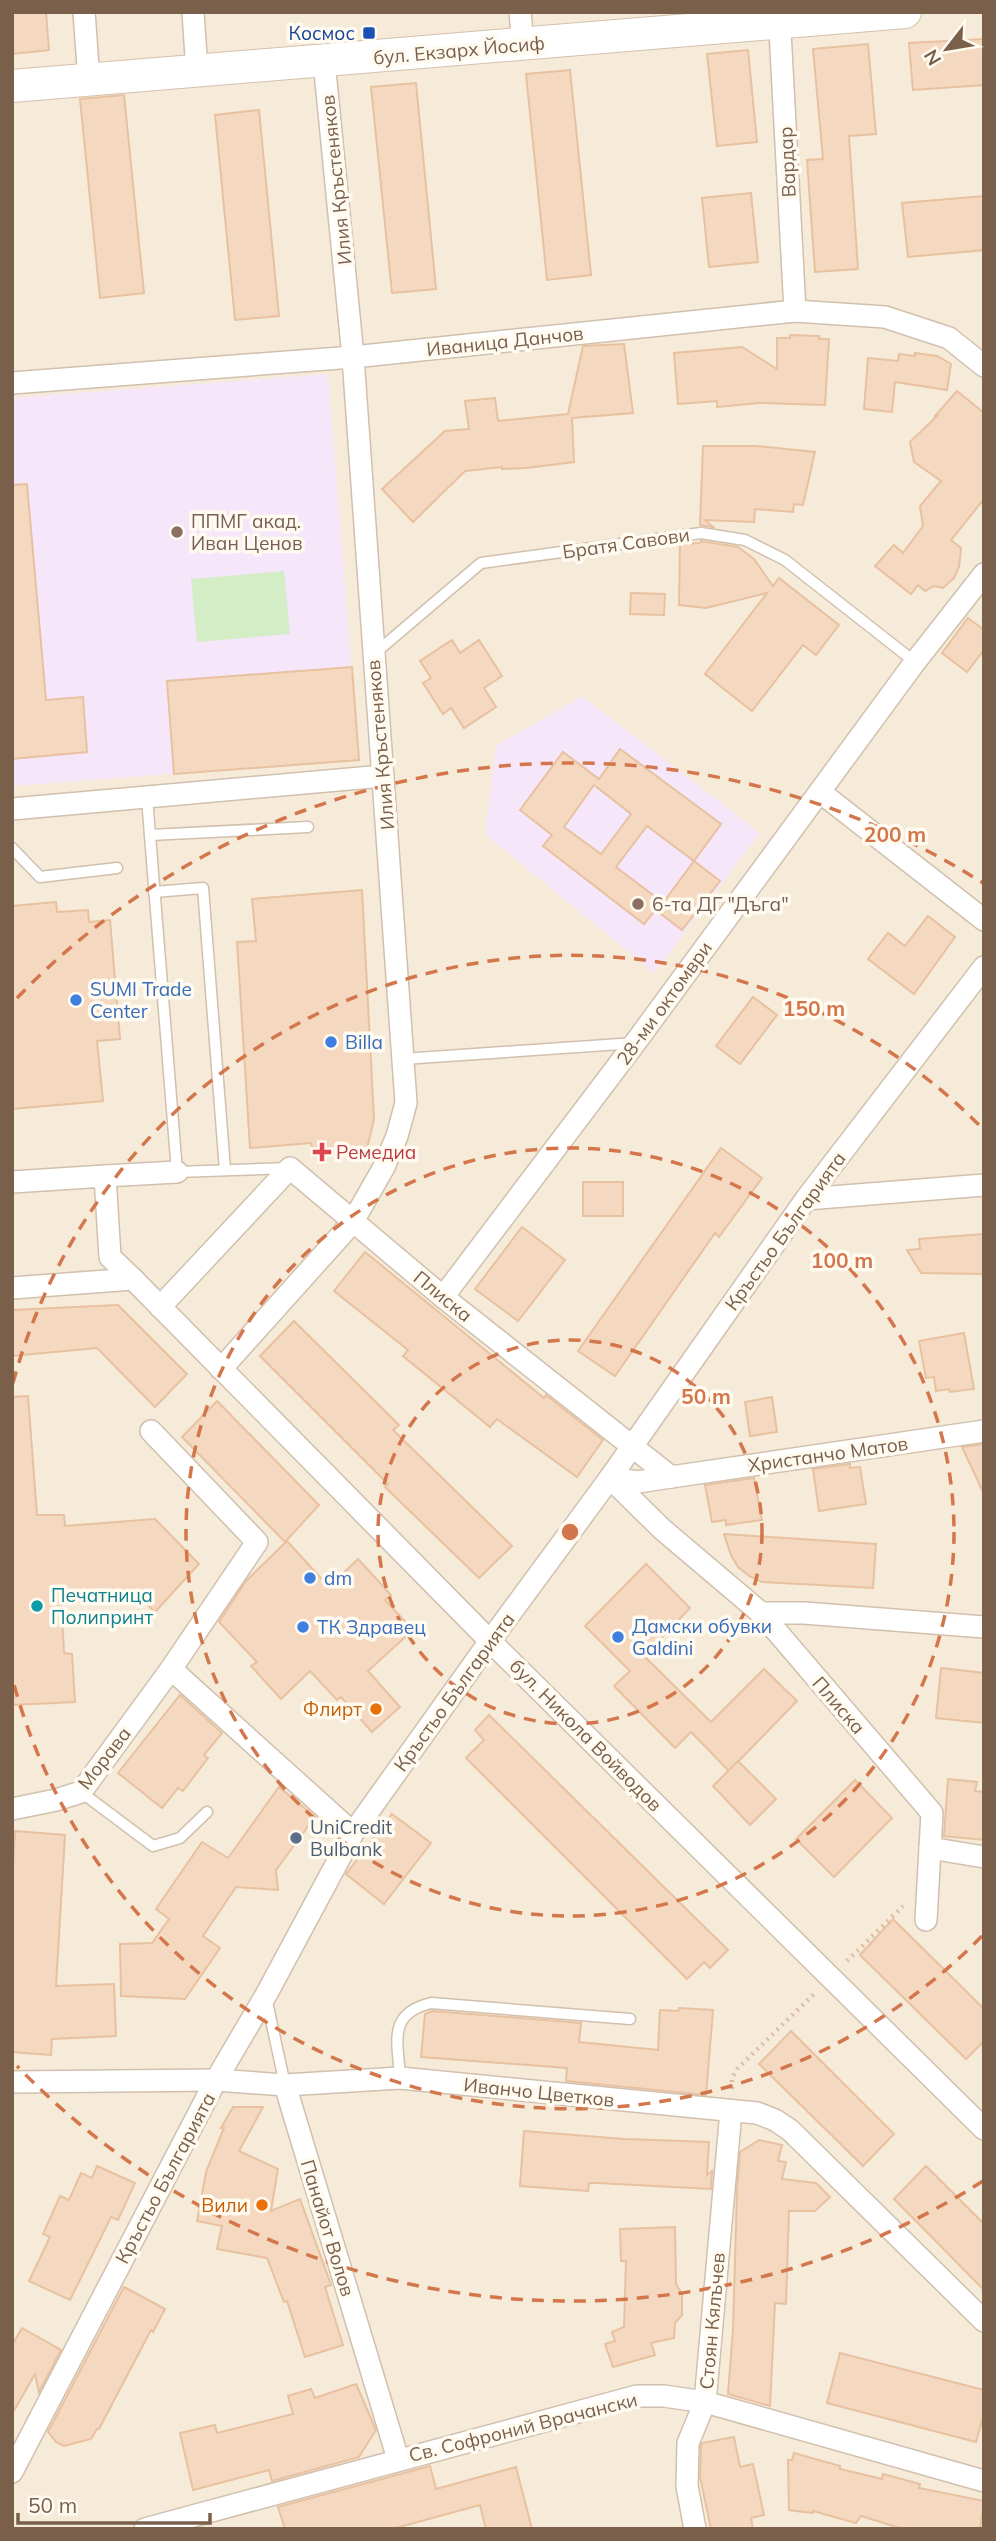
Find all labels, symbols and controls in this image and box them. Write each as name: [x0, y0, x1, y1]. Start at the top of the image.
north arrow: [912, 14, 982, 84]
place label: Космос: [289, 21, 355, 45]
marker: Космос: [361, 25, 377, 41]
street label: бул. Екзарх Йосиф: [372, 31, 546, 69]
text: N: [918, 45, 946, 70]
street label: Илия Кръстеняков: [315, 94, 357, 266]
street label: Вардар: [773, 126, 801, 198]
street label: Иваница Данчов: [425, 321, 585, 361]
place label: ППМГ акад. Иван Ценов: [191, 509, 303, 555]
street label: Братя Савови: [561, 522, 691, 564]
marker: ППМГ акад. Иван Ценов: [169, 524, 185, 540]
street label: Илия Кръстеняков: [361, 659, 399, 831]
text: 200 m: [864, 821, 926, 847]
place label: 6-та ДГ "Дъга": [652, 892, 789, 916]
marker: 6-та ДГ "Дъга": [630, 896, 646, 912]
street label: 28-ми октомври: [611, 936, 717, 1070]
place label: SUMI Trade Center: [90, 977, 192, 1023]
marker: SUMI Trade Center: [68, 992, 84, 1008]
text: 150 m: [783, 995, 845, 1021]
place label: Billa: [345, 1030, 383, 1054]
marker: Billa: [323, 1034, 339, 1050]
place label: Ремедиа: [336, 1140, 416, 1164]
marker: Ремедиа: [314, 1144, 330, 1160]
street label: Кръстьо Българията: [719, 1147, 851, 1315]
text: 100 m: [811, 1247, 873, 1273]
street label: Плиска: [409, 1265, 477, 1327]
text: 50 m: [681, 1383, 731, 1409]
street label: Христанчо Матов: [746, 1431, 910, 1477]
centre of rings: [558, 1520, 582, 1544]
place label: dm: [324, 1566, 352, 1590]
marker: dm: [302, 1570, 318, 1586]
place label: Печатница Полипринт: [51, 1583, 153, 1629]
marker: Печатница Полипринт: [29, 1598, 45, 1614]
street label: Кръстьо Българията: [388, 1608, 520, 1776]
place label: Дамски обувки Galdini: [632, 1614, 772, 1660]
place label: ТК Здравец: [317, 1615, 426, 1639]
marker: ТК Здравец: [295, 1619, 311, 1635]
marker: Дамски обувки Galdini: [610, 1629, 626, 1645]
street label: бул. Никола Войводов: [505, 1654, 667, 1816]
street label: Плиска: [808, 1671, 870, 1739]
place label: Флирт: [303, 1697, 362, 1721]
marker: Флирт: [368, 1701, 384, 1717]
street label: Морава: [72, 1722, 136, 1794]
place label: UniCredit Bulbank: [310, 1815, 393, 1861]
marker: UniCredit Bulbank: [288, 1830, 304, 1846]
street label: Иванчо Цветков: [462, 2072, 616, 2112]
street label: Кръстьо Българията: [110, 2088, 220, 2268]
street label: Панайот Волов: [296, 2157, 360, 2299]
place label: Вили: [201, 2193, 248, 2217]
marker: Вили: [254, 2197, 270, 2213]
street label: Стоян Кялъчев: [694, 2252, 730, 2390]
street label: Св. Софроний Врачански: [406, 2387, 640, 2467]
scale bar: [18, 2482, 210, 2526]
text: 50 m: [28, 2492, 77, 2518]

